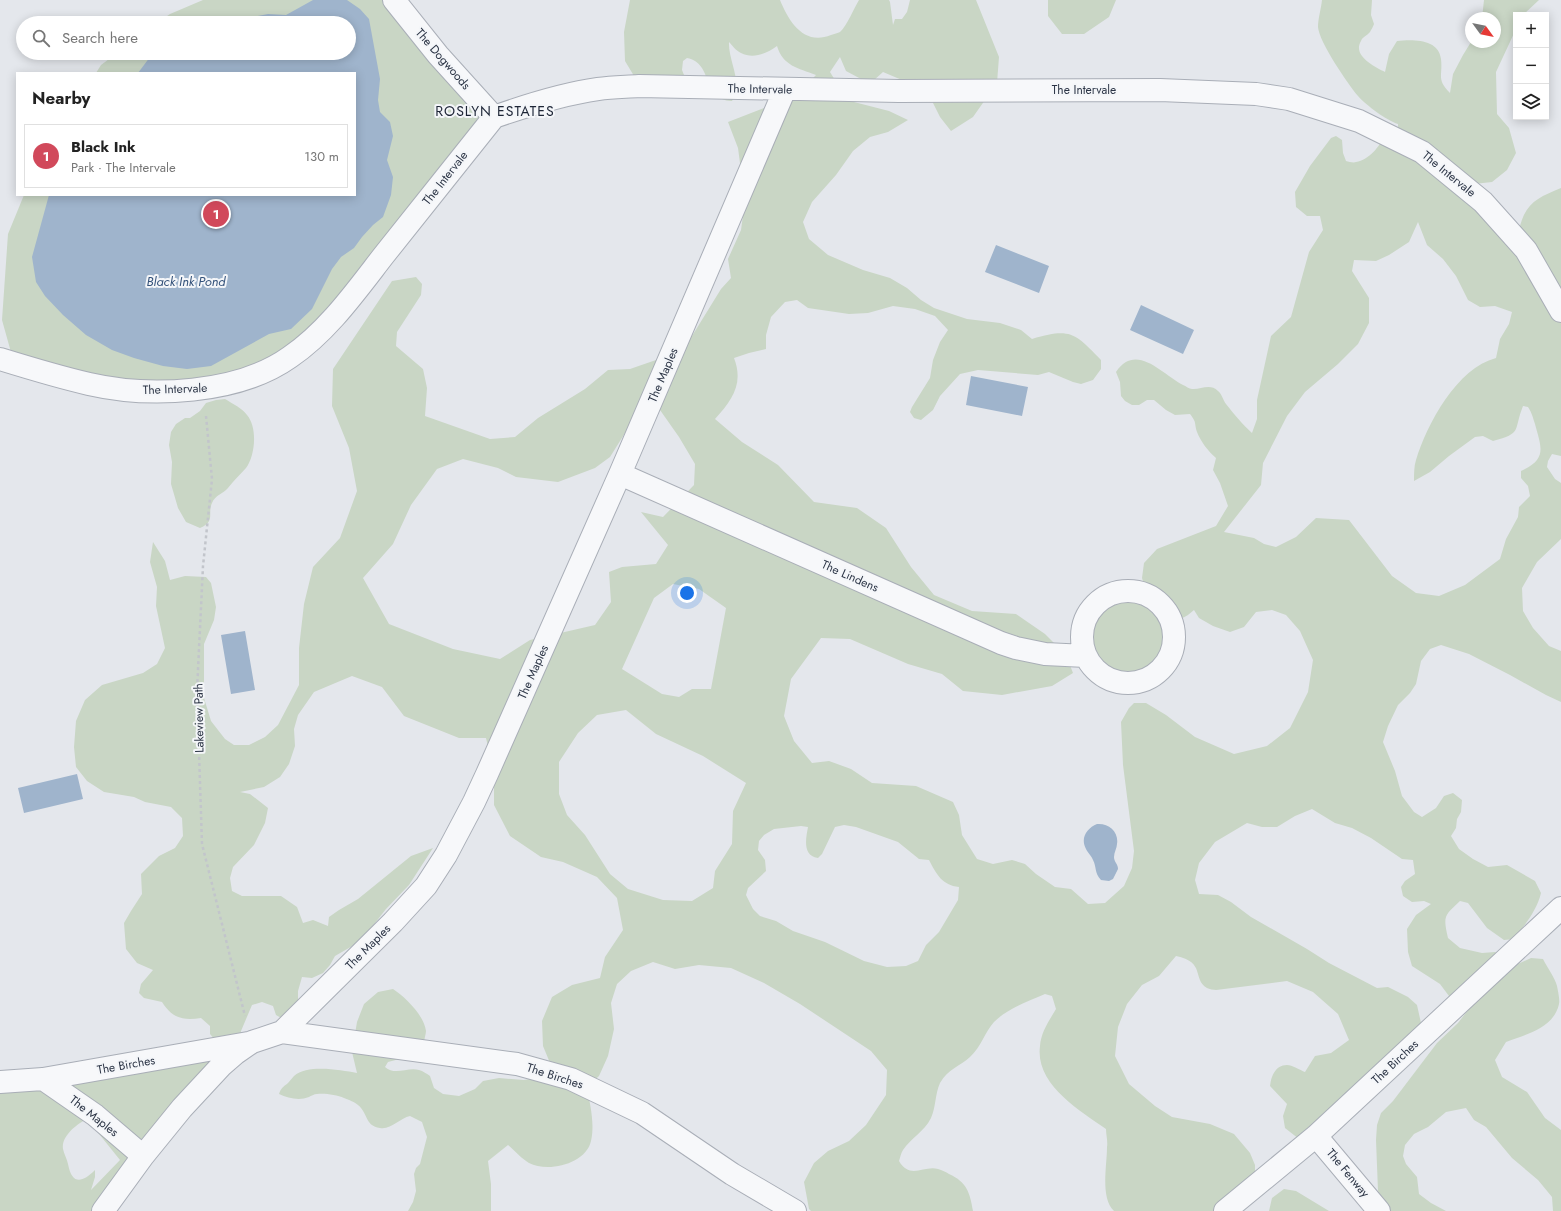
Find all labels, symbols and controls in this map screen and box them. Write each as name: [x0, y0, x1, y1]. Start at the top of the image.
north arrow: [1465, 12, 1501, 48]
map controls: [1513, 12, 1549, 120]
button: +: [1513, 12, 1549, 48]
search box: [16, 16, 356, 60]
street label: The Dogwoods: [411, 24, 475, 94]
icon: search: [30, 27, 52, 49]
text: Search here: [62, 27, 138, 49]
button: −: [1513, 48, 1549, 84]
street label: The Intervale: [728, 79, 792, 99]
street label: The Intervale: [1052, 81, 1116, 99]
button: layers: [1513, 84, 1549, 120]
text: Nearby: [32, 86, 90, 110]
district label: ROSLYN ESTATES: [435, 101, 555, 121]
text: Black Ink: [71, 136, 136, 158]
text: 1: [43, 147, 49, 166]
text: 130 m: [304, 147, 339, 166]
street label: The Intervale: [418, 147, 472, 209]
street label: The Intervale: [1418, 147, 1480, 201]
text: Park · The Intervale: [71, 158, 176, 177]
pin: 1: [203, 199, 229, 229]
water label: Black Ink Pond: [146, 272, 226, 291]
street label: The Maples: [643, 345, 683, 405]
street label: The Intervale: [142, 379, 208, 399]
street label: The Lindens: [819, 555, 882, 597]
your location: [677, 583, 697, 603]
street label: The Maples: [513, 642, 553, 702]
street label: Lakeview Path: [189, 683, 209, 753]
street label: The Maples: [341, 920, 395, 974]
street label: The Birches: [1367, 1035, 1423, 1089]
street label: The Birches: [96, 1051, 157, 1079]
street label: The Birches: [524, 1058, 586, 1094]
street label: The Maples: [66, 1091, 122, 1141]
street label: The Fenway: [1322, 1145, 1374, 1202]

